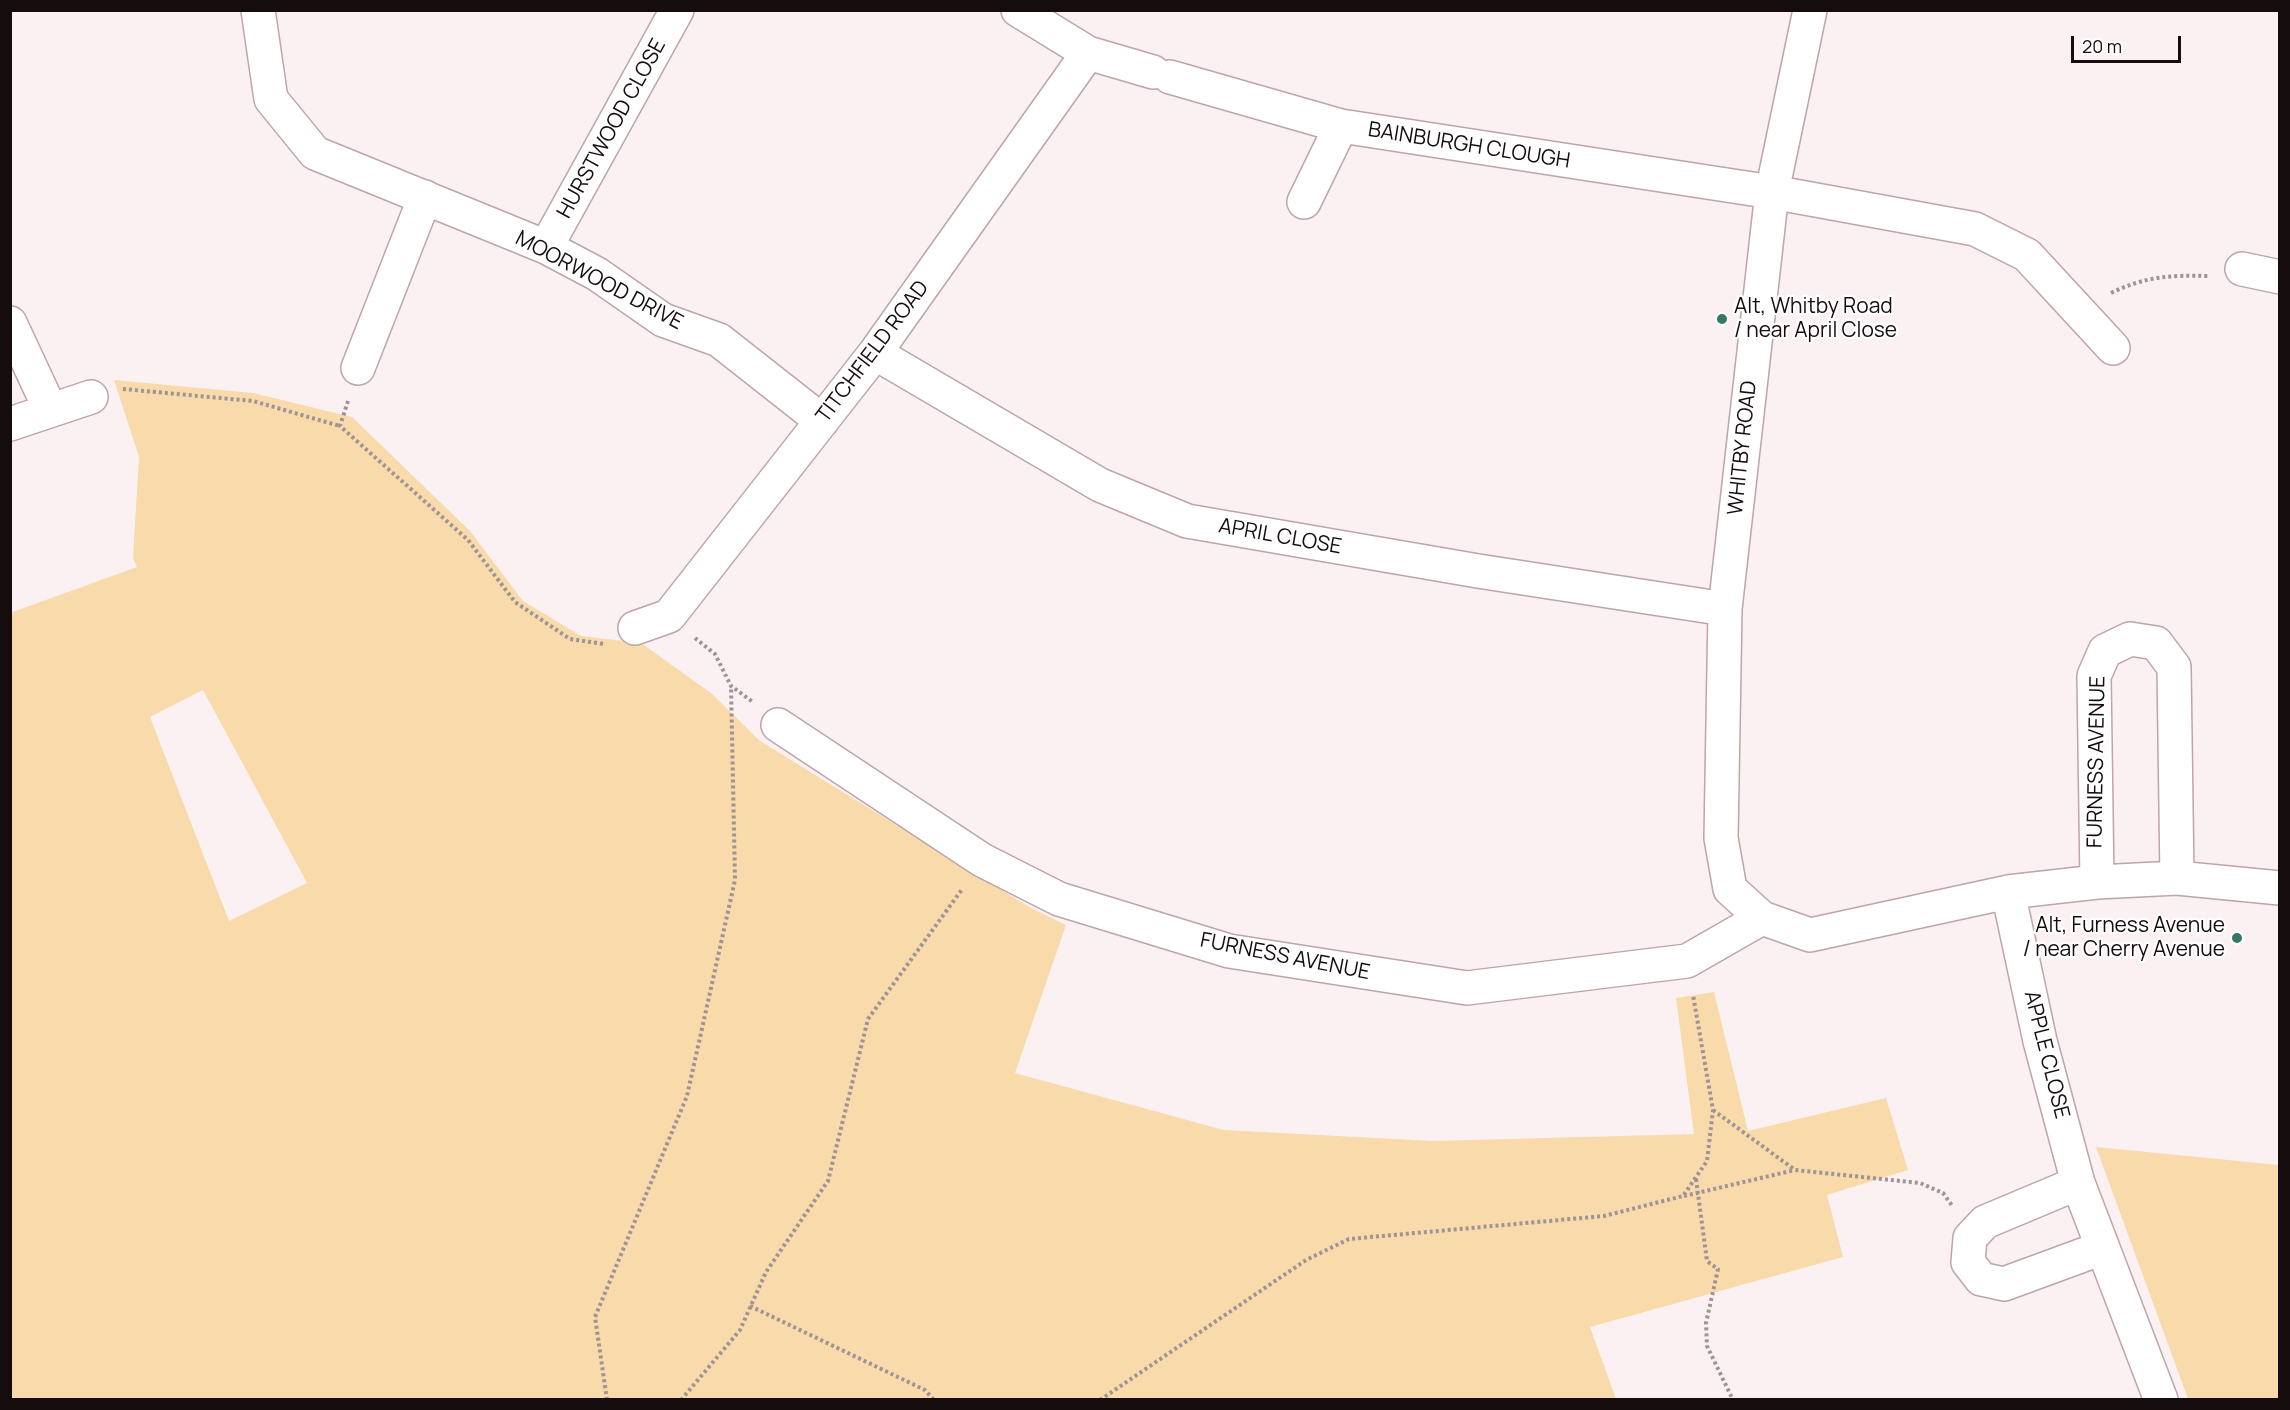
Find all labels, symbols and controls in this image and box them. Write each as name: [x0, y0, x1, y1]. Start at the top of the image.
scale bar: [2074, 24, 2184, 62]
text: 20 m: [2082, 34, 2122, 58]
street label: HURSTWOOD CLOSE: [552, 35, 672, 223]
street label: BAINBURGH CLOUGH: [1366, 118, 1572, 174]
street label: MOORWOOD DRIVE: [511, 226, 687, 336]
street label: TITCHFIELD ROAD: [811, 276, 935, 428]
place label: Alt, Whitby Road / near April Close: [1734, 294, 1897, 344]
marker: Alt, Whitby Road / near April Close: [1715, 312, 1729, 326]
street label: WHITBY ROAD: [1723, 380, 1763, 516]
street label: APRIL CLOSE: [1217, 514, 1343, 560]
street label: FURNESS AVENUE: [2083, 676, 2111, 848]
place label: Alt, Furness Avenue / near Cherry Avenue: [2023, 913, 2225, 963]
street label: FURNESS AVENUE: [1198, 928, 1372, 986]
marker: Alt, Furness Avenue / near Cherry Avenue: [2230, 931, 2244, 945]
street label: APPLE CLOSE: [2018, 988, 2074, 1122]

